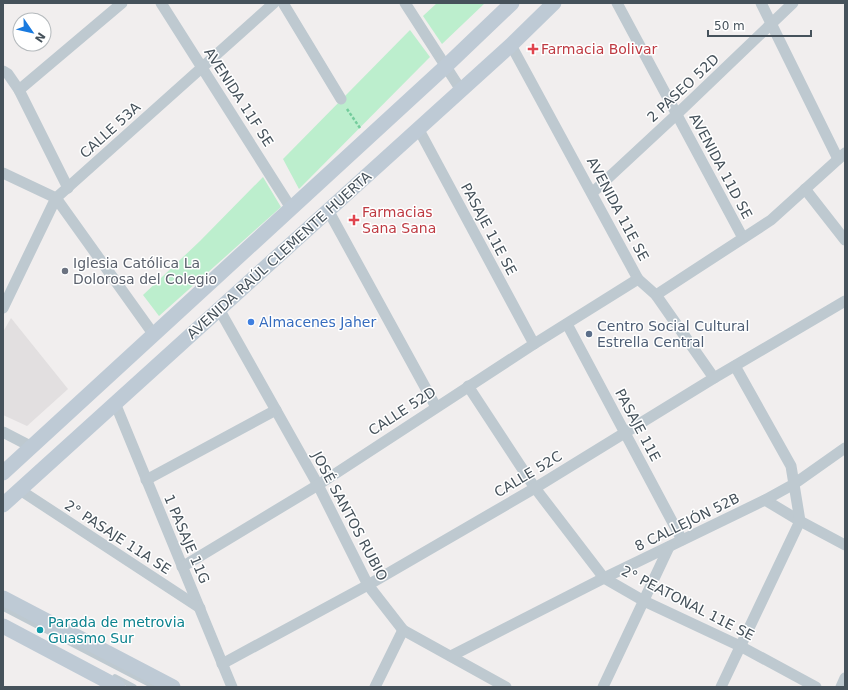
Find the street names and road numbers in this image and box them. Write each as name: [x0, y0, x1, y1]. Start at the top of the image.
street label: AVENIDA 11F SE: [201, 45, 277, 149]
street label: 2 PASEO 52D: [644, 51, 722, 125]
street label: CALLE 53A: [77, 98, 144, 161]
street label: AVENIDA 11D SE: [686, 111, 756, 221]
street label: AVENIDA 11E SE: [584, 154, 652, 264]
street label: AVENIDA RAÚL CLEMENTE HUERTA: [183, 167, 375, 342]
street label: PASAJE 11E SE: [458, 180, 520, 278]
street label: CALLE 52D: [365, 383, 439, 439]
street label: PASAJE 11E: [612, 386, 664, 464]
street label: CALLE 52C: [491, 447, 565, 500]
street label: JOSÉ SANTOS RUBIO: [309, 448, 391, 583]
street label: 8 CALLEJÓN 52B: [632, 489, 742, 554]
street label: 1 PASAJE 11G: [161, 492, 213, 586]
street label: 2° PASAJE 11A SE: [62, 497, 174, 577]
street label: 2° PEATONAL 11E SE: [619, 563, 757, 643]

